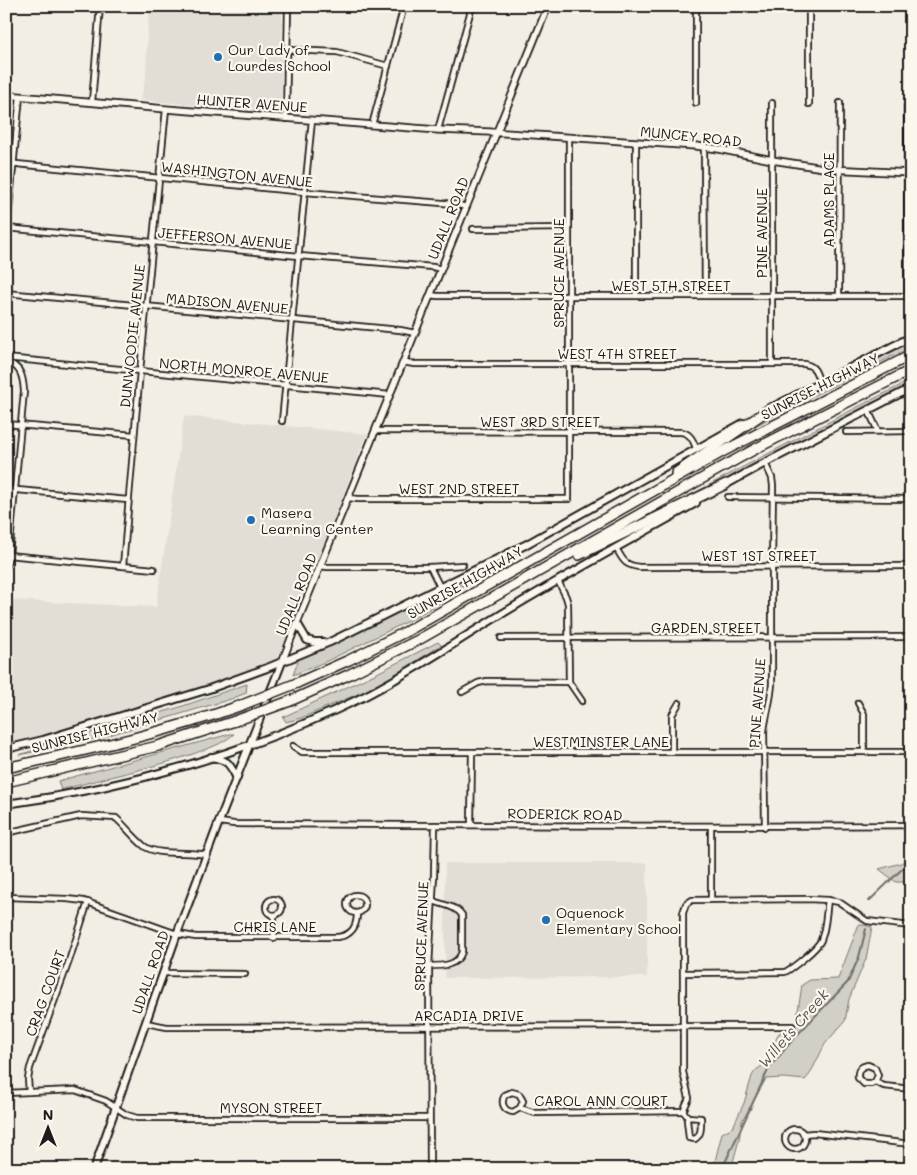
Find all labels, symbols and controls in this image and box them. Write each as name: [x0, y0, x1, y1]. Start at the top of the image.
place label: Our Lady of Lourdes School: [228, 40, 331, 75]
marker: Our Lady of Lourdes School: [212, 51, 224, 63]
street label: HUNTER AVENUE: [196, 90, 308, 116]
street label: MUNCEY ROAD: [639, 121, 743, 151]
street label: ADAMS PLACE: [819, 152, 838, 248]
street label: WASHINGTON AVENUE: [160, 157, 314, 191]
street label: UDALL ROAD: [423, 174, 473, 262]
street label: PINE AVENUE: [752, 188, 771, 278]
street label: SPRUCE AVENUE: [549, 218, 568, 328]
street label: JEFFERSON AVENUE: [157, 223, 293, 253]
street label: DUNWOODIE AVENUE: [115, 263, 149, 409]
street label: WEST 5TH STREET: [611, 276, 731, 295]
street label: MADISON AVENUE: [165, 288, 289, 318]
street label: WEST 4TH STREET: [557, 344, 677, 363]
street label: SUNRISE HIGHWAY: [757, 348, 883, 424]
street label: NORTH MONROE AVENUE: [158, 353, 330, 387]
street label: WEST 3RD STREET: [480, 412, 600, 431]
street label: WEST 2ND STREET: [398, 479, 520, 498]
place label: Masera Learning Center: [261, 503, 373, 538]
marker: Masera Learning Center: [245, 514, 257, 526]
street label: SUNRISE HIGHWAY: [404, 541, 526, 623]
street label: WEST 1ST STREET: [701, 546, 817, 565]
street label: UDALL ROAD: [271, 550, 321, 638]
street label: GARDEN STREET: [651, 618, 761, 637]
street label: PINE AVENUE: [744, 658, 770, 748]
street label: SUNRISE HIGHWAY: [29, 707, 161, 757]
street label: WESTMINSTER LANE: [533, 732, 669, 751]
street label: RODERICK ROAD: [507, 803, 623, 825]
street label: SPRUCE AVENUE: [410, 881, 432, 991]
place label: Oquenock Elementary School: [556, 903, 682, 938]
marker: Oquenock Elementary School: [540, 914, 552, 926]
street label: CHRIS LANE: [234, 917, 316, 936]
street label: UDALL ROAD: [127, 928, 173, 1016]
street label: CRAG COURT: [21, 947, 70, 1039]
water label: Willets Creek: [753, 984, 833, 1072]
street label: ARCADIA DRIVE: [414, 1006, 524, 1025]
street label: CAROL ANN COURT: [534, 1091, 668, 1110]
street label: MYSON STREET: [220, 1098, 323, 1117]
north arrow: [22, 1102, 72, 1152]
text: N: [43, 1105, 53, 1124]

